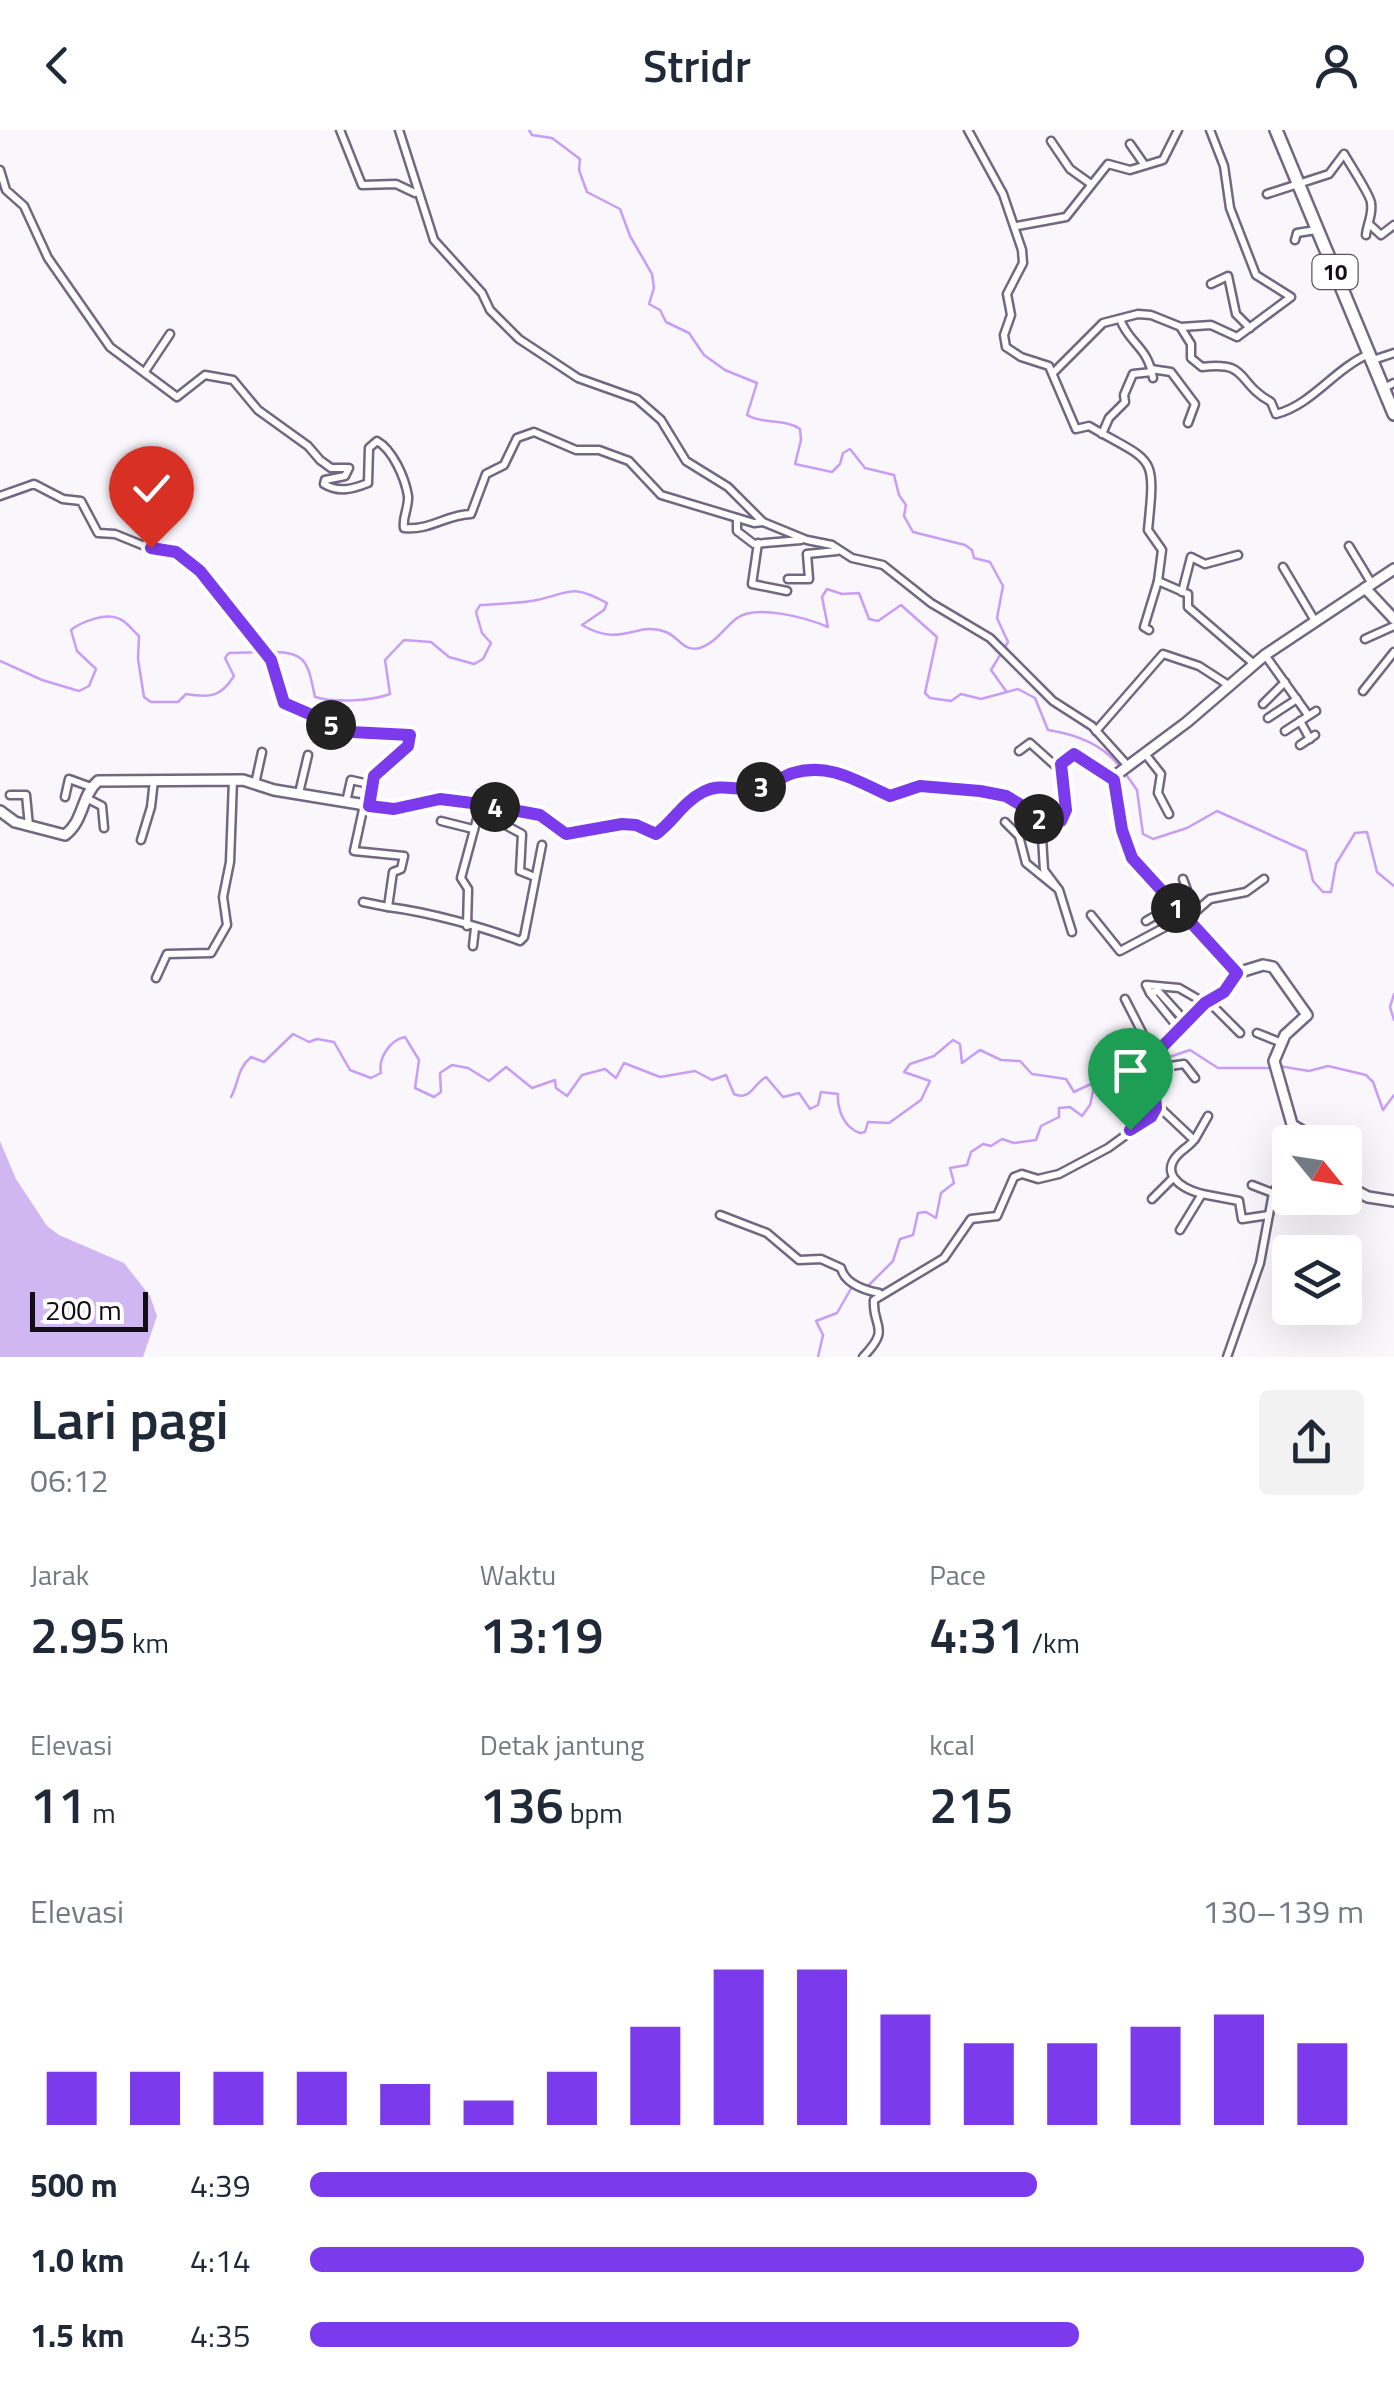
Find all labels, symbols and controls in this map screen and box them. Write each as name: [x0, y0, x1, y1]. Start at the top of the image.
text: Stridr: [643, 31, 751, 99]
icon: back: [30, 38, 85, 93]
icon: person: [1309, 38, 1364, 93]
road number: 10: [1312, 255, 1358, 289]
pin: [109, 446, 194, 549]
icon: check: [124, 461, 179, 516]
pin: 5: [306, 700, 356, 750]
text: 5: [323, 703, 339, 746]
pin: 3: [736, 762, 786, 812]
text: 3: [753, 765, 769, 808]
pin: 4: [470, 782, 520, 832]
text: 4: [487, 785, 503, 828]
pin: 2: [1014, 794, 1064, 844]
text: 2: [1031, 797, 1047, 840]
pin: 1: [1151, 883, 1201, 933]
text: 1: [1168, 886, 1184, 929]
pin: [1088, 1028, 1173, 1131]
icon: arrive: [1103, 1043, 1158, 1098]
north arrow: [1272, 1125, 1362, 1215]
map controls: [1272, 1125, 1362, 1325]
button: layers: [1272, 1235, 1362, 1325]
scale bar: [30, 1287, 148, 1332]
text: 200 m: [45, 1288, 122, 1331]
text: Lari pagi: [30, 1377, 229, 1460]
button: share: [1259, 1390, 1364, 1495]
text: 06:12: [30, 1456, 109, 1504]
text: Jarak: [30, 1553, 89, 1596]
text: Waktu: [480, 1553, 556, 1596]
text: Pace: [929, 1553, 986, 1596]
text: 2.95: [30, 1596, 126, 1672]
text: 13:19: [480, 1596, 604, 1672]
text: 4:31: [929, 1596, 1025, 1672]
text: km: [126, 1621, 169, 1664]
text: /km: [1025, 1621, 1080, 1664]
text: Elevasi: [30, 1723, 112, 1766]
text: Detak jantung: [480, 1723, 644, 1766]
text: kcal: [929, 1723, 975, 1766]
text: 11: [30, 1766, 86, 1842]
text: 136: [480, 1766, 564, 1842]
text: 215: [929, 1766, 1013, 1842]
text: m: [86, 1791, 116, 1834]
text: bpm: [564, 1791, 623, 1834]
text: Elevasi: [30, 1887, 124, 1935]
text: 130–139 m: [1202, 1887, 1364, 1935]
text: 500 m: [30, 2161, 118, 2209]
text: 4:39: [190, 2161, 251, 2209]
text: 1.0 km: [30, 2236, 124, 2284]
text: 4:14: [190, 2236, 251, 2284]
text: 1.5 km: [30, 2311, 124, 2359]
text: 4:35: [190, 2311, 251, 2359]

